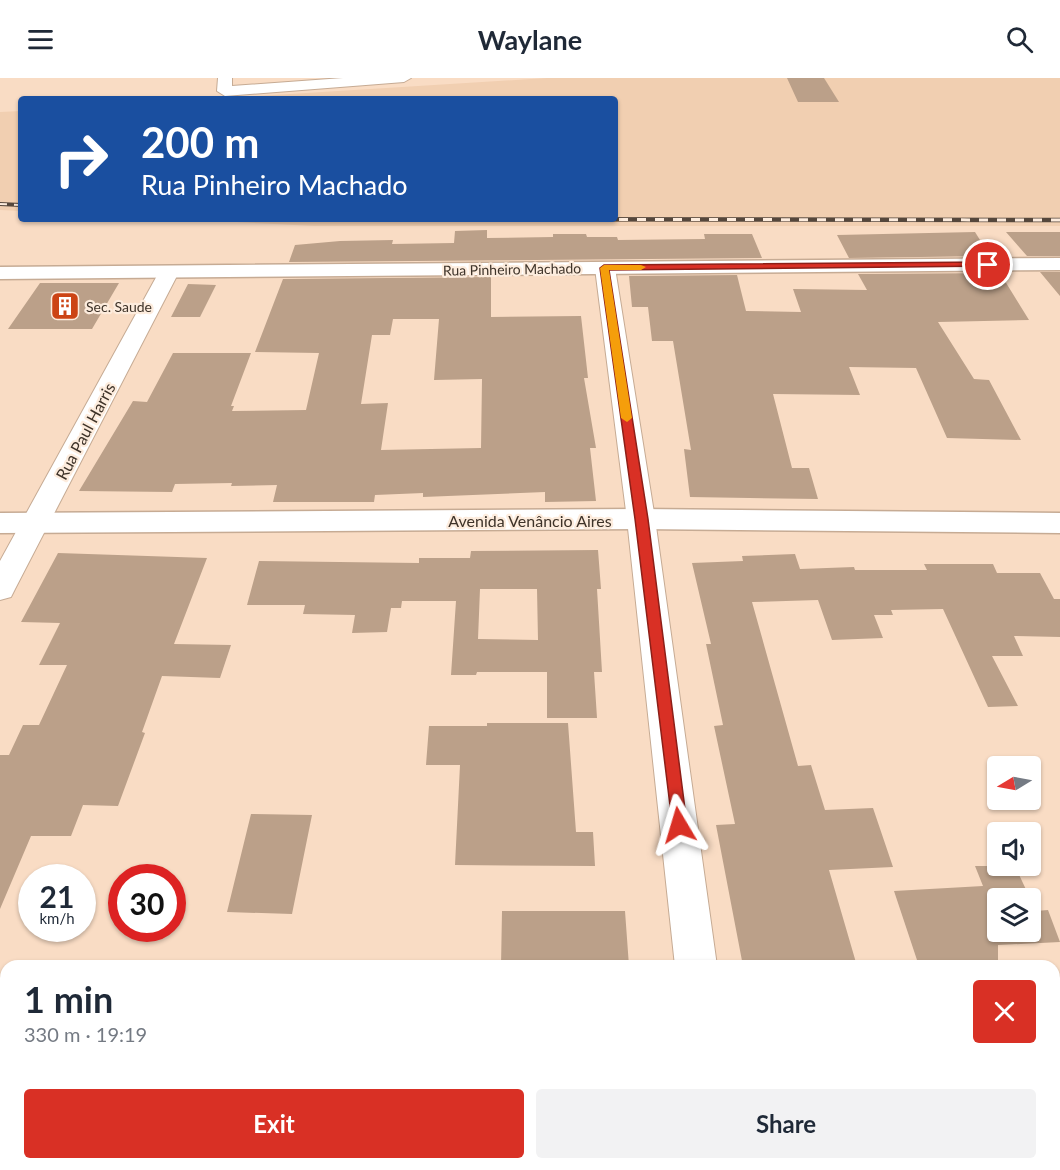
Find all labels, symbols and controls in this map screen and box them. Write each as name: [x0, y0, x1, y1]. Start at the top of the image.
icon: menu: [24, 23, 57, 56]
text: Waylane: [478, 23, 582, 56]
icon: search: [1003, 23, 1036, 56]
text: 200 m: [141, 117, 259, 167]
icon: right: [42, 120, 120, 198]
text: Rua Pinheiro Machado: [141, 168, 408, 201]
pin: [962, 239, 1013, 290]
icon: arrive: [971, 248, 1004, 281]
street label: Rua Pinheiro Machado: [443, 259, 581, 279]
building icon: Sec. Saude: [49, 290, 81, 322]
place label: Sec. Saude: [86, 298, 152, 315]
street label: Rua Paul Harris: [51, 379, 119, 483]
street label: Avenida Venâncio Aires: [448, 511, 612, 530]
north arrow: [987, 756, 1041, 810]
map controls: [987, 756, 1041, 942]
position arrow: [647, 793, 711, 857]
button: sound: [987, 822, 1041, 876]
speed limit sign: 30: [108, 864, 186, 942]
text: 21: [40, 878, 74, 914]
button: layers: [987, 888, 1041, 942]
text: km/h: [39, 909, 75, 927]
text: 1 min: [24, 977, 113, 1021]
button: close: [973, 980, 1036, 1043]
text: 330 m · 19:19: [24, 1022, 147, 1046]
button: Exit: [24, 1089, 524, 1158]
button: Share: [536, 1089, 1036, 1158]

